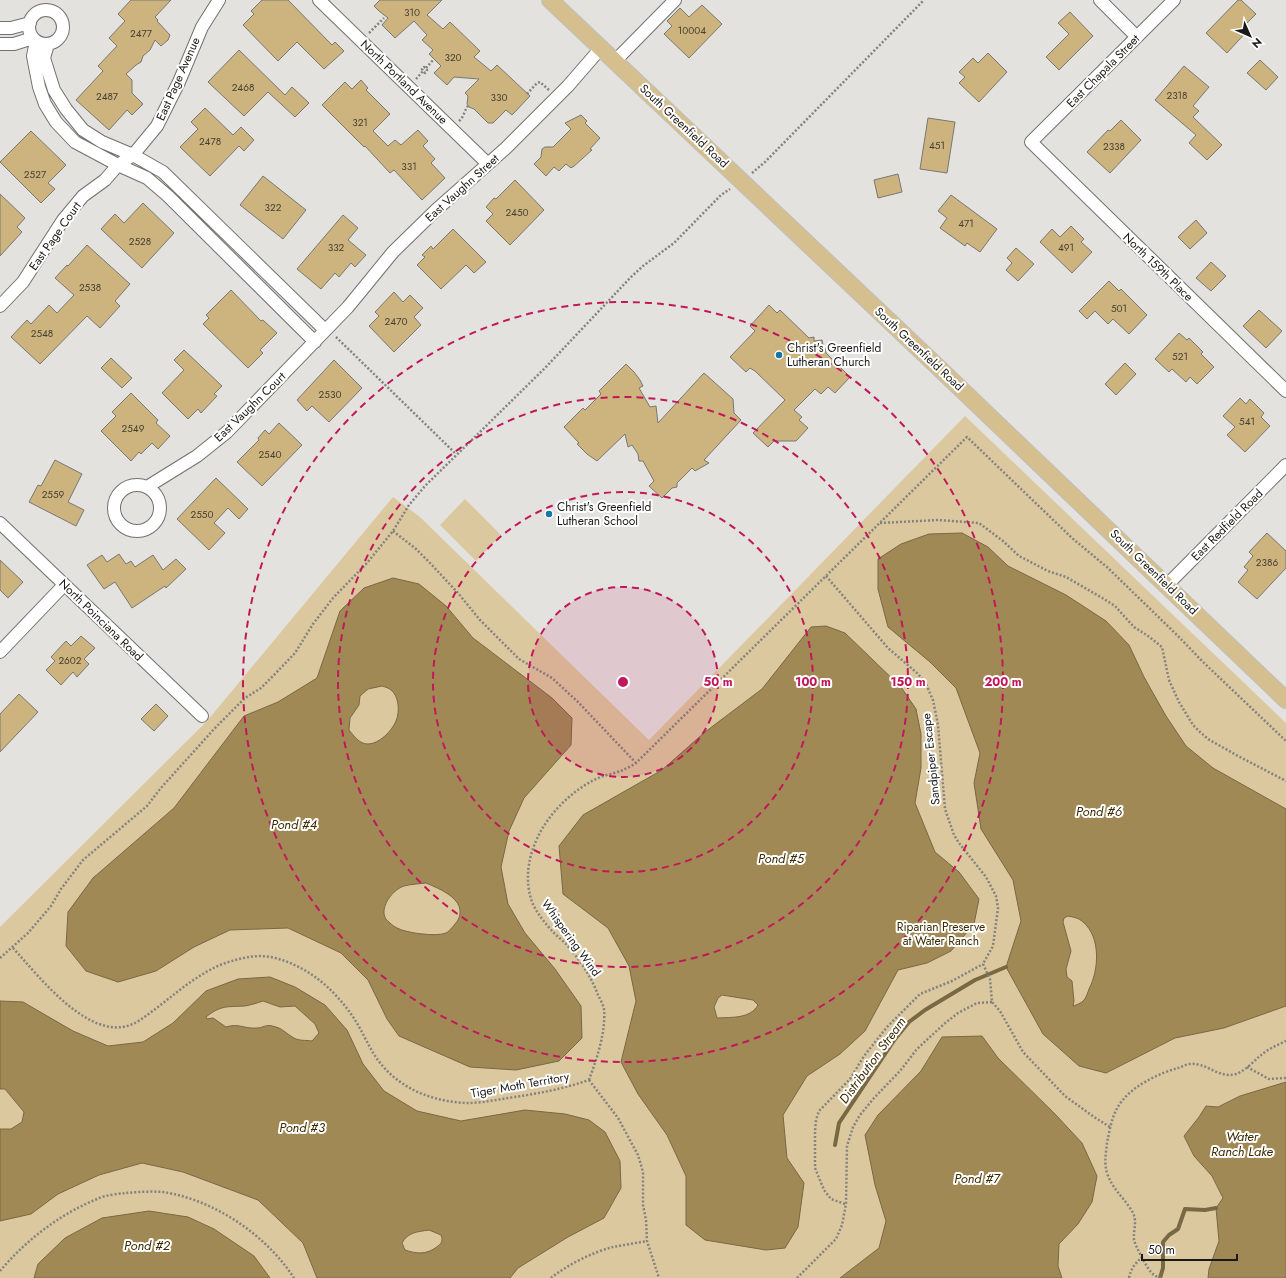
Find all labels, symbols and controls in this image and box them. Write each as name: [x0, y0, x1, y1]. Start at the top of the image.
house number: 310: [404, 5, 420, 20]
north arrow: [1230, 16, 1270, 56]
house number: 10004: [678, 23, 706, 38]
house number: 2477: [130, 26, 153, 41]
street label: East Chapala Street: [1062, 30, 1144, 112]
street label: East Page Avenue: [152, 34, 204, 124]
text: N: [1248, 34, 1266, 52]
street label: North Portland Avenue: [356, 36, 452, 128]
house number: 320: [444, 50, 462, 65]
house number: 2468: [232, 80, 254, 95]
street label: South Greenfield Road: [635, 80, 733, 172]
house number: 2318: [1166, 88, 1188, 103]
house number: 2487: [96, 89, 119, 104]
house number: 330: [491, 90, 507, 105]
house number: 321: [352, 115, 368, 130]
house number: 2478: [199, 134, 221, 149]
house number: 451: [929, 138, 945, 153]
house number: 2338: [1103, 139, 1125, 154]
street label: East Vaughn Street: [421, 150, 503, 226]
house number: 331: [401, 159, 417, 174]
house number: 2527: [24, 167, 47, 182]
street label: East Page Court: [25, 198, 85, 274]
house number: 322: [265, 200, 282, 215]
house number: 2450: [505, 205, 529, 220]
house number: 471: [958, 216, 974, 231]
street label: North 159th Place: [1119, 229, 1197, 305]
house number: 2528: [129, 234, 151, 249]
house number: 332: [328, 240, 345, 255]
house number: 491: [1058, 240, 1074, 255]
house number: 2538: [79, 280, 101, 295]
house number: 501: [1111, 301, 1127, 316]
street label: South Greenfield Road: [870, 303, 968, 395]
house number: 2470: [385, 314, 407, 329]
house number: 2548: [31, 326, 53, 341]
place label: Christ's Greenfield Lutheran Church: [787, 339, 881, 371]
house number: 521: [1172, 349, 1188, 364]
marker: Christ's Greenfield Lutheran Church: [774, 350, 784, 360]
street label: East Vaughn Court: [210, 368, 290, 446]
house number: 2530: [319, 387, 341, 402]
house number: 541: [1239, 414, 1255, 429]
house number: 2549: [122, 421, 145, 436]
house number: 2540: [258, 447, 282, 462]
street label: East Redfield Road: [1187, 485, 1267, 565]
house number: 2559: [42, 487, 65, 502]
place label: Christ's Greenfield Lutheran School: [557, 498, 651, 530]
house number: 2550: [191, 507, 213, 522]
marker: Christ's Greenfield Lutheran School: [544, 509, 554, 519]
street label: South Greenfield Road: [1106, 525, 1202, 619]
house number: 2386: [1256, 555, 1278, 570]
street label: North Poinciana Road: [55, 575, 147, 665]
house number: 2602: [58, 653, 82, 668]
text: 50 m: [703, 673, 733, 691]
text: 100 m: [795, 673, 831, 691]
text: 150 m: [890, 673, 926, 691]
text: 200 m: [984, 673, 1022, 691]
centre of rings: [616, 675, 630, 689]
street label: Sandpiper Escape: [917, 712, 945, 806]
water label: Pond #6: [1076, 802, 1122, 821]
water label: Pond #4: [271, 815, 318, 834]
water label: Pond #5: [758, 849, 805, 868]
street label: Whispering Wind: [537, 896, 605, 980]
park label: Riparian Preserve at Water Ranch: [897, 918, 985, 950]
water label: Distribution Stream: [835, 1013, 910, 1107]
street label: Tiger Moth Territory: [469, 1067, 571, 1103]
water label: Pond #3: [279, 1118, 325, 1137]
water label: Water Ranch Lake: [1211, 1127, 1274, 1161]
water label: Pond #7: [954, 1169, 1001, 1188]
water label: Pond #2: [124, 1236, 171, 1255]
scale bar: [1142, 1236, 1237, 1262]
text: 50 m: [1148, 1241, 1175, 1259]

